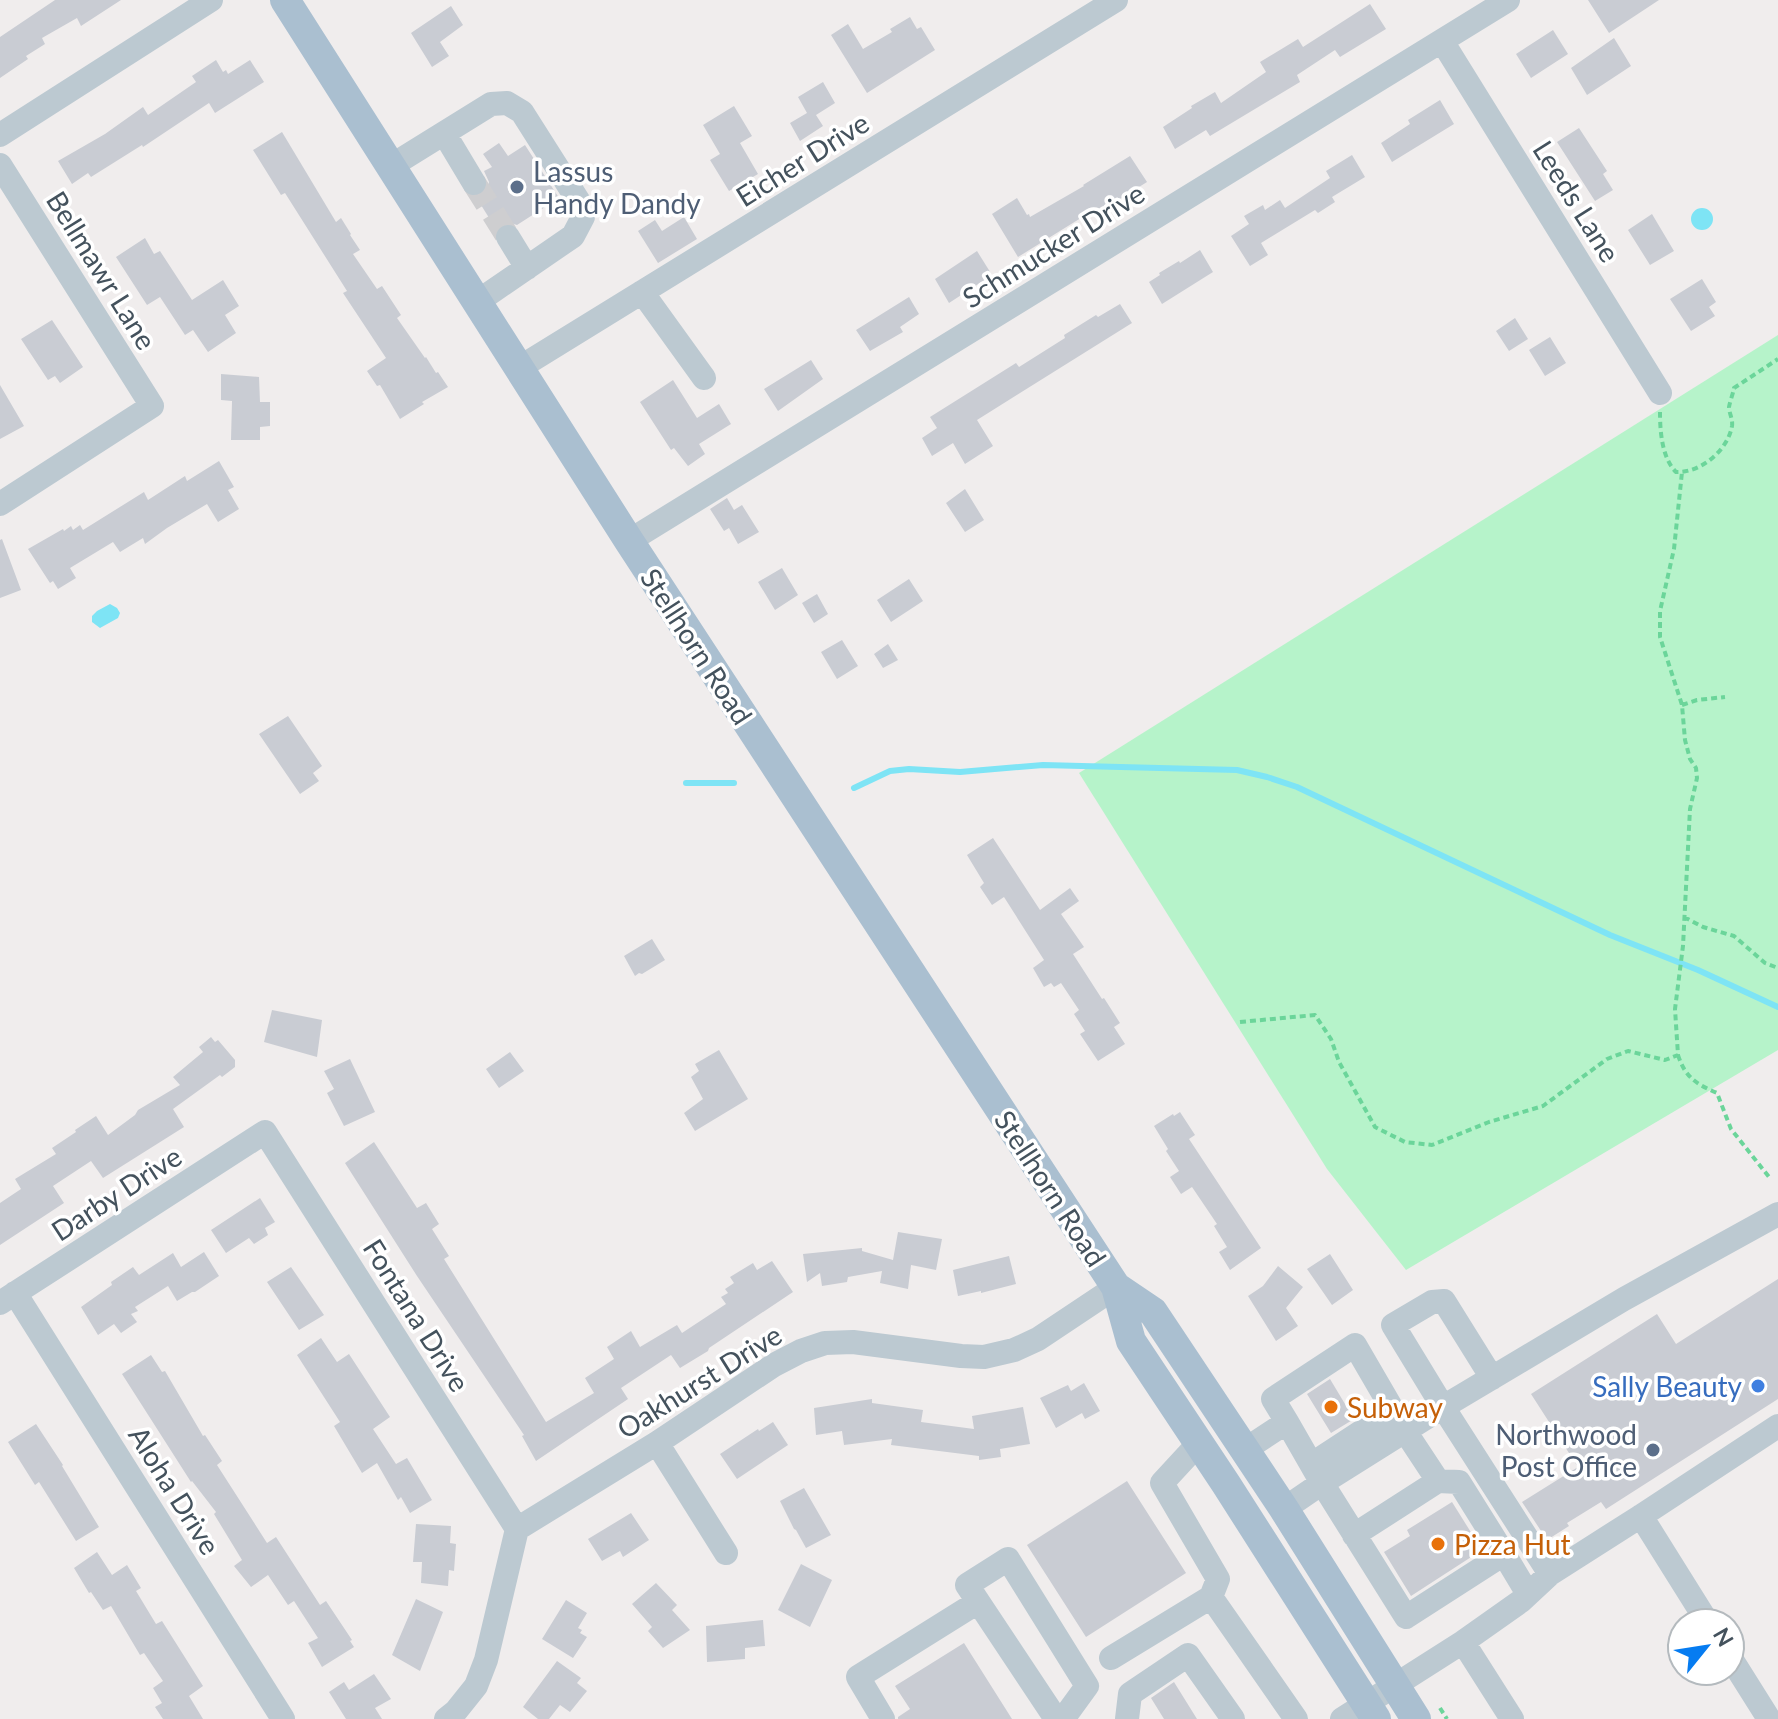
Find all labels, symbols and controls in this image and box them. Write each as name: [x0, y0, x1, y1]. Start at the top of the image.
street label: Eicher Drive: [729, 105, 875, 213]
street label: Leeds Lane: [1526, 134, 1628, 268]
place label: Lassus Handy Dandy: [533, 154, 701, 220]
street label: Schmucker Drive: [956, 176, 1150, 314]
marker: Lassus Handy Dandy: [508, 178, 526, 196]
street label: Bellmawr Lane: [40, 185, 164, 355]
street label: Stellhorn Road: [634, 562, 760, 730]
street label: Stellhorn Road: [988, 1104, 1114, 1272]
street label: Darby Drive: [45, 1138, 187, 1248]
street label: Fontana Drive: [357, 1232, 477, 1398]
street label: Oakhurst Drive: [610, 1317, 788, 1445]
place label: Sally Beauty: [1592, 1369, 1743, 1403]
marker: Sally Beauty: [1749, 1377, 1767, 1395]
place label: Subway: [1347, 1390, 1443, 1424]
marker: Subway: [1322, 1398, 1340, 1416]
place label: Northwood Post Office: [1495, 1417, 1637, 1483]
street label: Aloha Drive: [122, 1420, 228, 1560]
marker: Northwood Post Office: [1644, 1441, 1662, 1459]
place label: Pizza Hut: [1454, 1527, 1571, 1561]
marker: Pizza Hut: [1429, 1535, 1447, 1553]
north arrow: [1666, 1607, 1746, 1687]
text: N: [1708, 1623, 1740, 1651]

